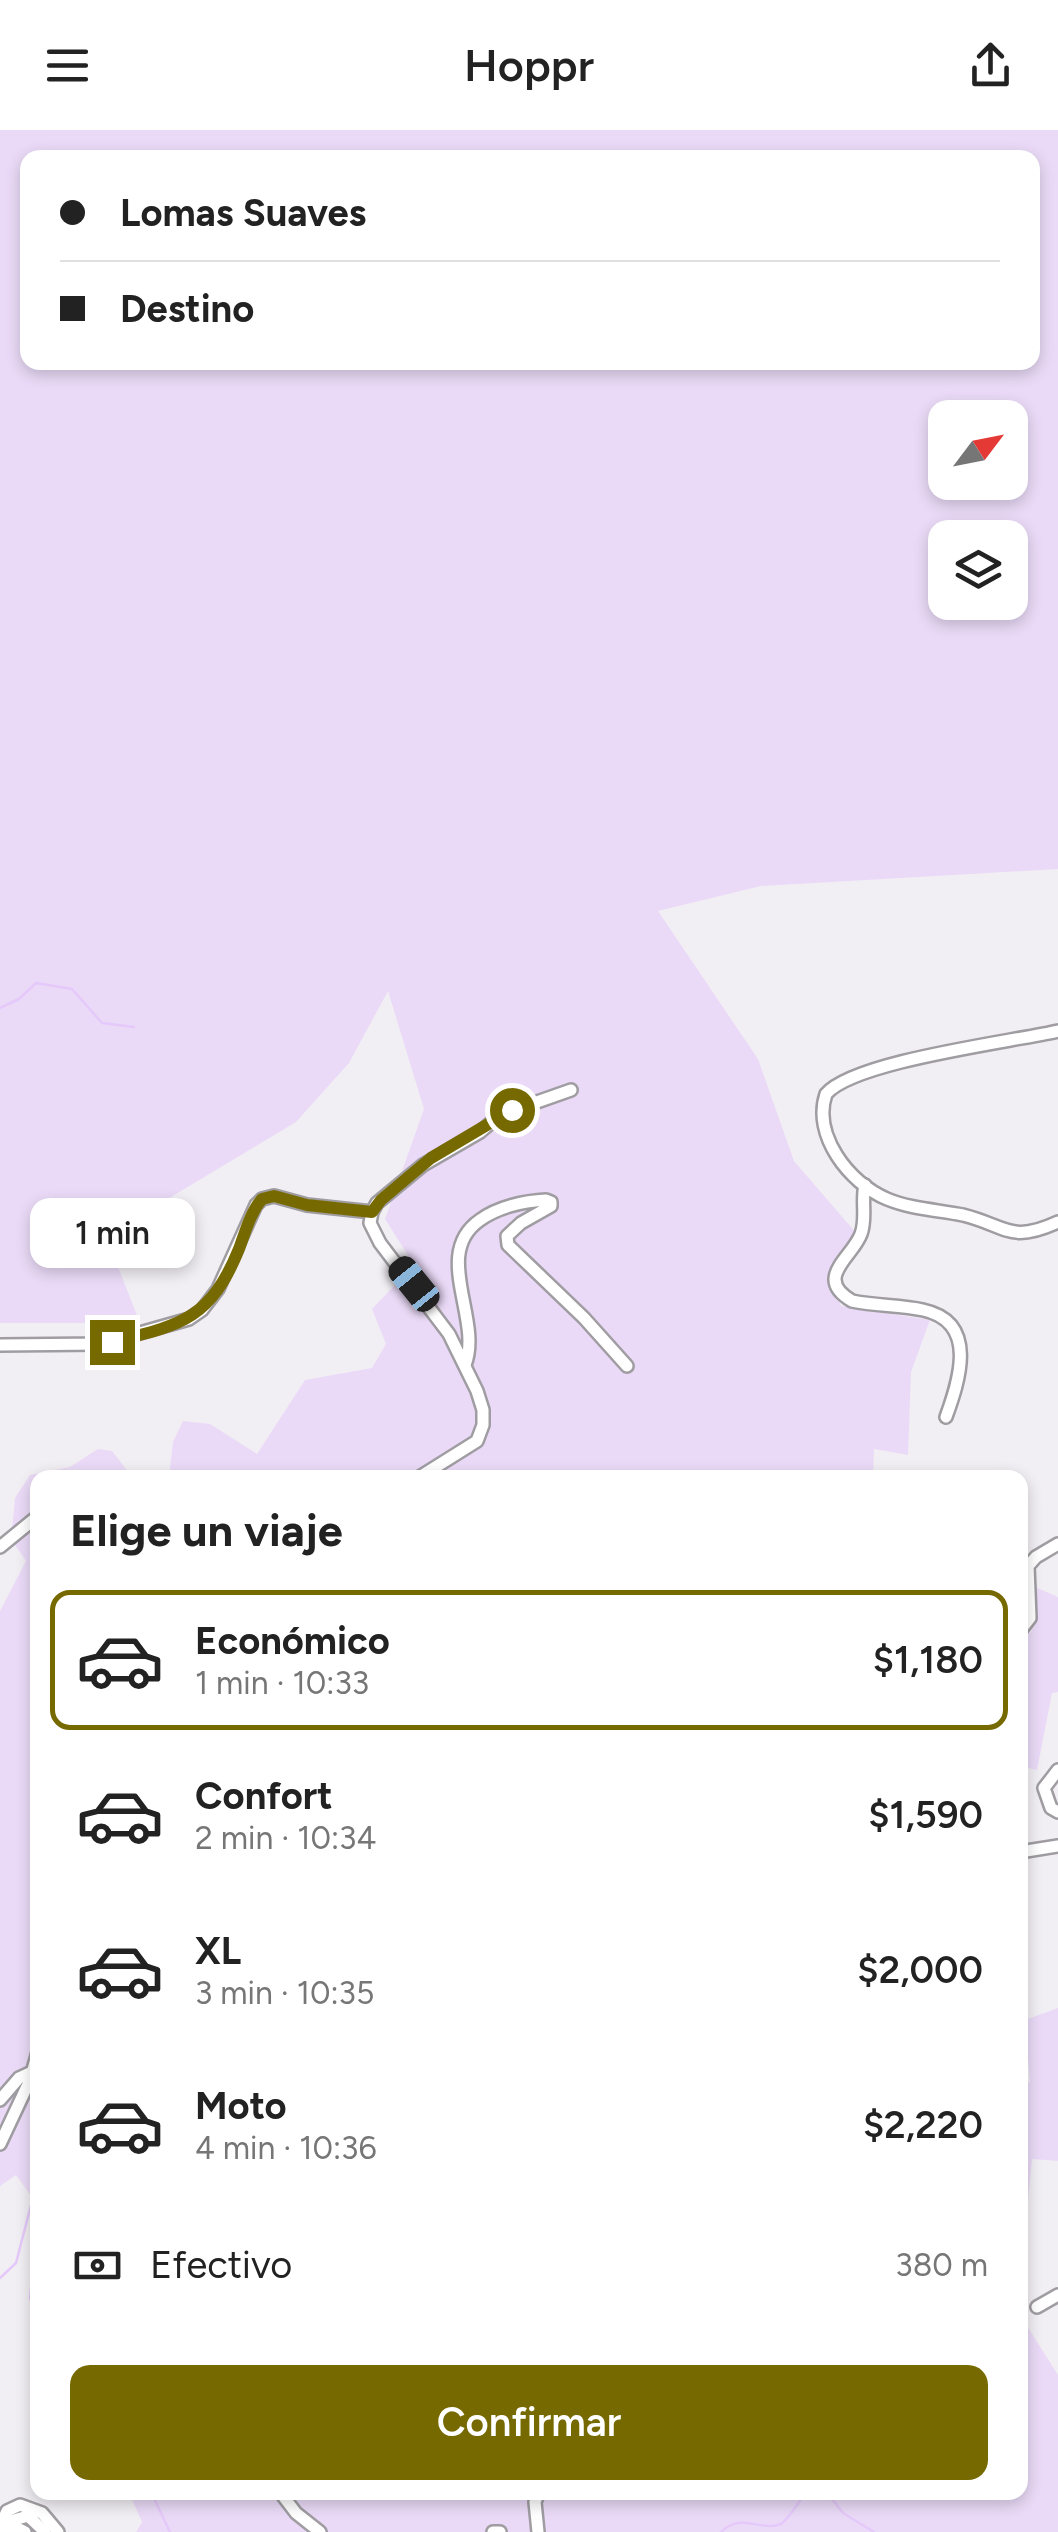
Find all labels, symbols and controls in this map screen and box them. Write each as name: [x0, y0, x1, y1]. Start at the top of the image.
icon: menu: [40, 38, 95, 93]
text: Hoppr: [464, 38, 594, 92]
icon: share: [963, 38, 1018, 93]
text: Lomas Suaves: [120, 190, 366, 236]
text: Destino: [120, 286, 254, 332]
north arrow: [928, 400, 1028, 500]
map controls: [928, 400, 1028, 620]
button: layers: [928, 520, 1028, 620]
route start: [490, 1088, 535, 1133]
callout: 1 min: [29, 1197, 194, 1267]
text: 1 min: [75, 1214, 150, 1252]
car: [383, 1251, 445, 1317]
route end: [90, 1320, 135, 1365]
text: Elige un viaje: [70, 1503, 343, 1557]
icon: car: [75, 1615, 165, 1705]
text: Económico: [195, 1618, 390, 1664]
text: $1,180: [873, 1637, 983, 1683]
text: 1 min · 10:33: [195, 1664, 369, 1702]
icon: car: [75, 1770, 165, 1860]
text: Confort: [195, 1773, 332, 1819]
text: $1,590: [868, 1792, 983, 1838]
text: 2 min · 10:34: [195, 1819, 376, 1857]
icon: car: [75, 1925, 165, 2015]
text: XL: [195, 1928, 241, 1974]
text: $2,000: [857, 1947, 983, 1993]
text: 3 min · 10:35: [195, 1974, 374, 2012]
icon: car: [75, 2080, 165, 2170]
text: Moto: [195, 2083, 287, 2129]
text: $2,220: [863, 2102, 983, 2148]
text: 4 min · 10:36: [195, 2129, 377, 2167]
icon: cash: [70, 2238, 125, 2293]
text: Efectivo: [150, 2242, 292, 2288]
text: 380 m: [895, 2246, 988, 2284]
button: Confirmar: [70, 2365, 988, 2480]

